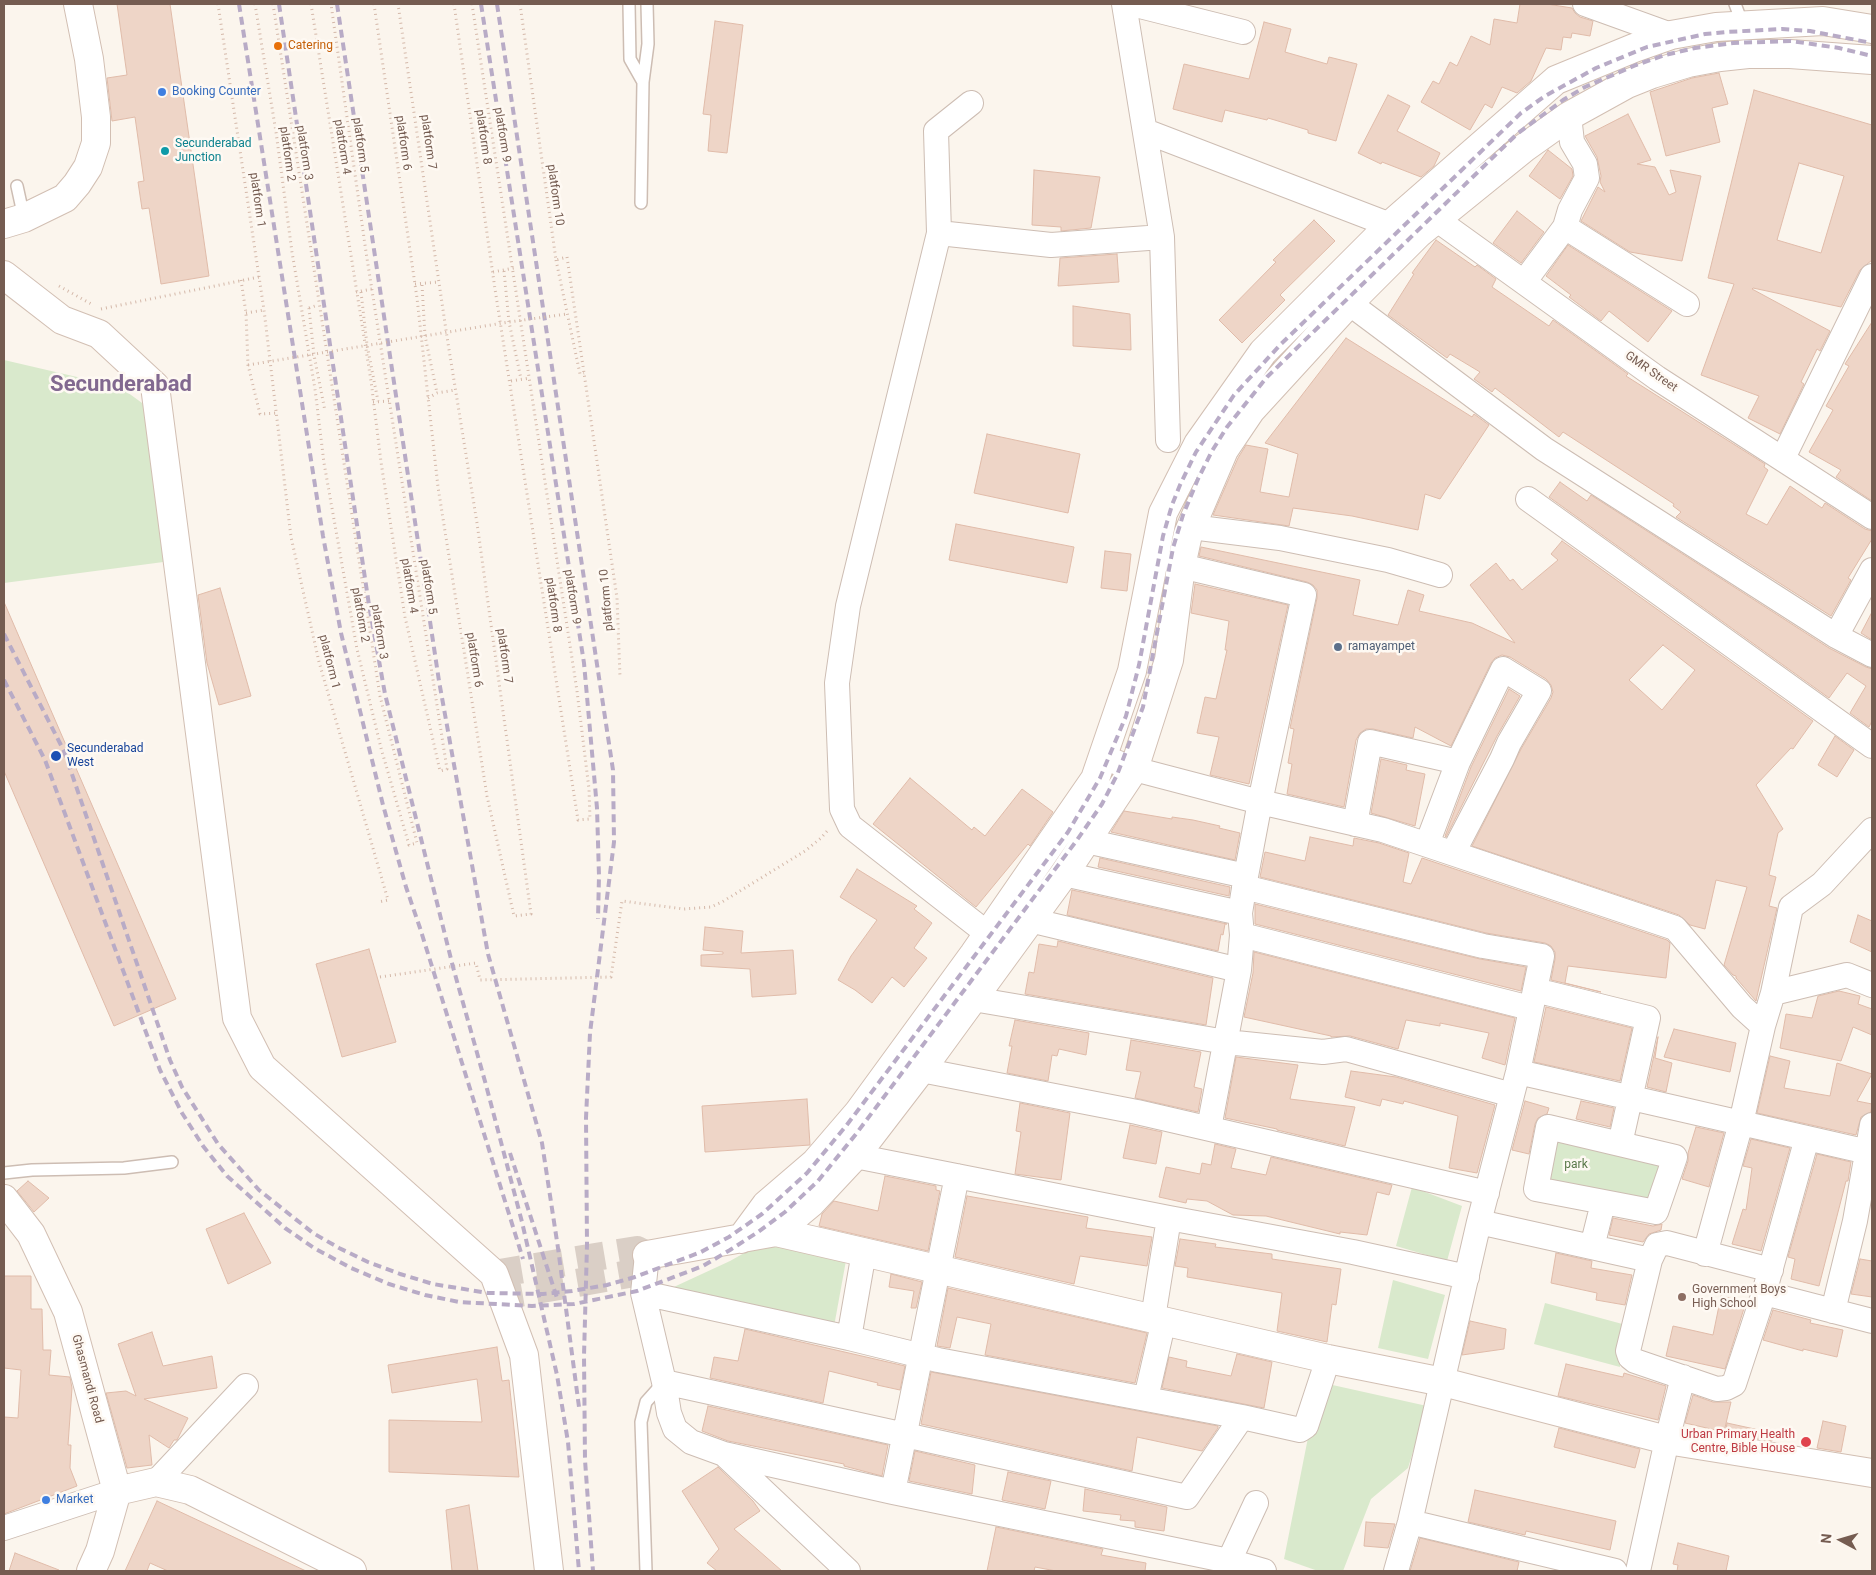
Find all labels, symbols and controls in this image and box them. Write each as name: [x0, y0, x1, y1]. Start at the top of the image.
place label: Catering: [288, 39, 333, 53]
marker: Catering: [272, 40, 284, 52]
place label: Booking Counter: [172, 85, 261, 99]
marker: Booking Counter: [156, 86, 168, 98]
street label: platform 9: [491, 106, 513, 164]
street label: platform 8: [472, 109, 494, 165]
street label: platform 7: [417, 114, 439, 170]
street label: platform 6: [392, 115, 414, 171]
street label: platform 5: [349, 117, 371, 173]
street label: platform 4: [331, 118, 353, 176]
street label: platform 3: [293, 124, 315, 182]
street label: platform 2: [276, 126, 298, 182]
place label: Secunderabad Junction: [175, 137, 252, 165]
marker: Secunderabad Junction: [159, 145, 171, 157]
street label: platform 10: [544, 163, 566, 227]
street label: platform 1: [246, 172, 268, 228]
street label: GMR Street: [1622, 349, 1680, 395]
district label: Secunderabad: [50, 372, 192, 398]
street label: platform 4: [398, 557, 420, 615]
street label: platform 5: [417, 558, 439, 616]
street label: platform 9: [561, 568, 583, 626]
street label: platform 10: [597, 568, 617, 632]
street label: platform 8: [542, 577, 564, 633]
street label: platform 2: [348, 586, 372, 644]
street label: platform 3: [368, 603, 390, 661]
street label: platform 7: [493, 628, 515, 684]
street label: platform 6: [463, 631, 485, 689]
street label: platform 1: [315, 633, 343, 691]
place label: ramayampet: [1348, 640, 1415, 654]
marker: ramayampet: [1332, 641, 1344, 653]
place label: Secunderabad West: [67, 742, 144, 770]
marker: Secunderabad West: [49, 749, 63, 763]
park label: park: [1564, 1158, 1588, 1172]
place label: Government Boys High School: [1692, 1283, 1786, 1311]
marker: Government Boys High School: [1676, 1291, 1688, 1303]
street label: Ghasmandi Road: [68, 1333, 106, 1425]
place label: Urban Primary Health Centre, Bible House: [1681, 1428, 1795, 1456]
marker: Urban Primary Health Centre, Bible House: [1799, 1435, 1813, 1449]
place label: Market: [56, 1493, 93, 1507]
marker: Market: [40, 1494, 52, 1506]
north arrow: [1816, 1515, 1866, 1565]
text: N: [1818, 1533, 1835, 1544]

